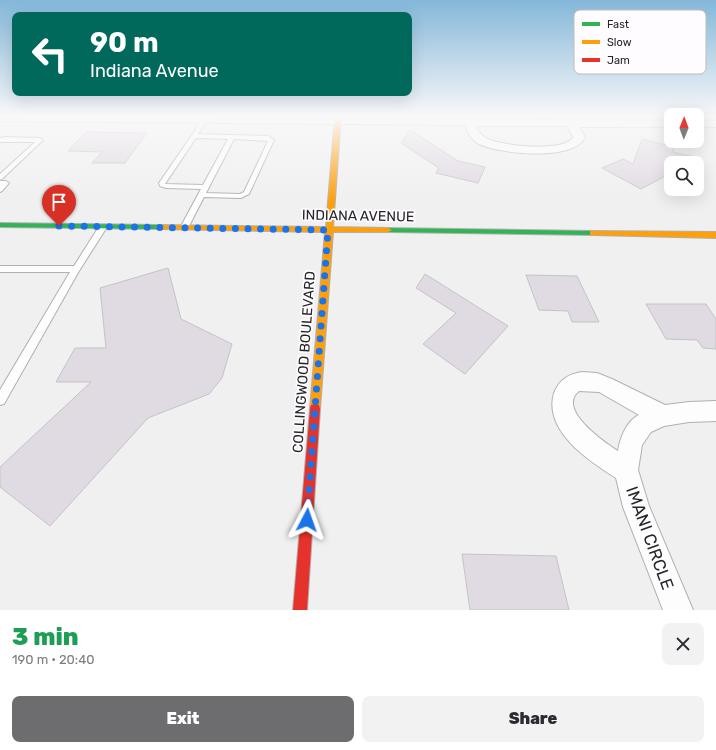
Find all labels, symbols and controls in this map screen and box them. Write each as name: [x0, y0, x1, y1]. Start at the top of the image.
legend: [574, 10, 706, 74]
text: Fast: [607, 18, 630, 31]
text: 90 m: [90, 26, 159, 59]
icon: left: [24, 28, 76, 80]
text: Slow: [607, 36, 632, 49]
text: Jam: [607, 54, 630, 67]
text: Indiana Avenue: [90, 60, 219, 82]
north arrow: [664, 108, 704, 148]
map controls: [664, 108, 704, 196]
button: search: [664, 156, 704, 196]
pin: [42, 185, 76, 226]
icon: arrive: [48, 191, 70, 213]
street label: INDIANA AVENUE: [302, 207, 414, 225]
street label: COLLINGWOOD BOULEVARD: [289, 271, 319, 453]
street label: IMANI CIRCLE: [622, 484, 678, 592]
position arrow: [286, 499, 328, 541]
text: 3 min: [12, 623, 79, 651]
button: close: [662, 623, 704, 665]
text: 190 m · 20:40: [12, 652, 94, 667]
button: Exit: [12, 696, 354, 742]
button: Share: [362, 696, 704, 742]

